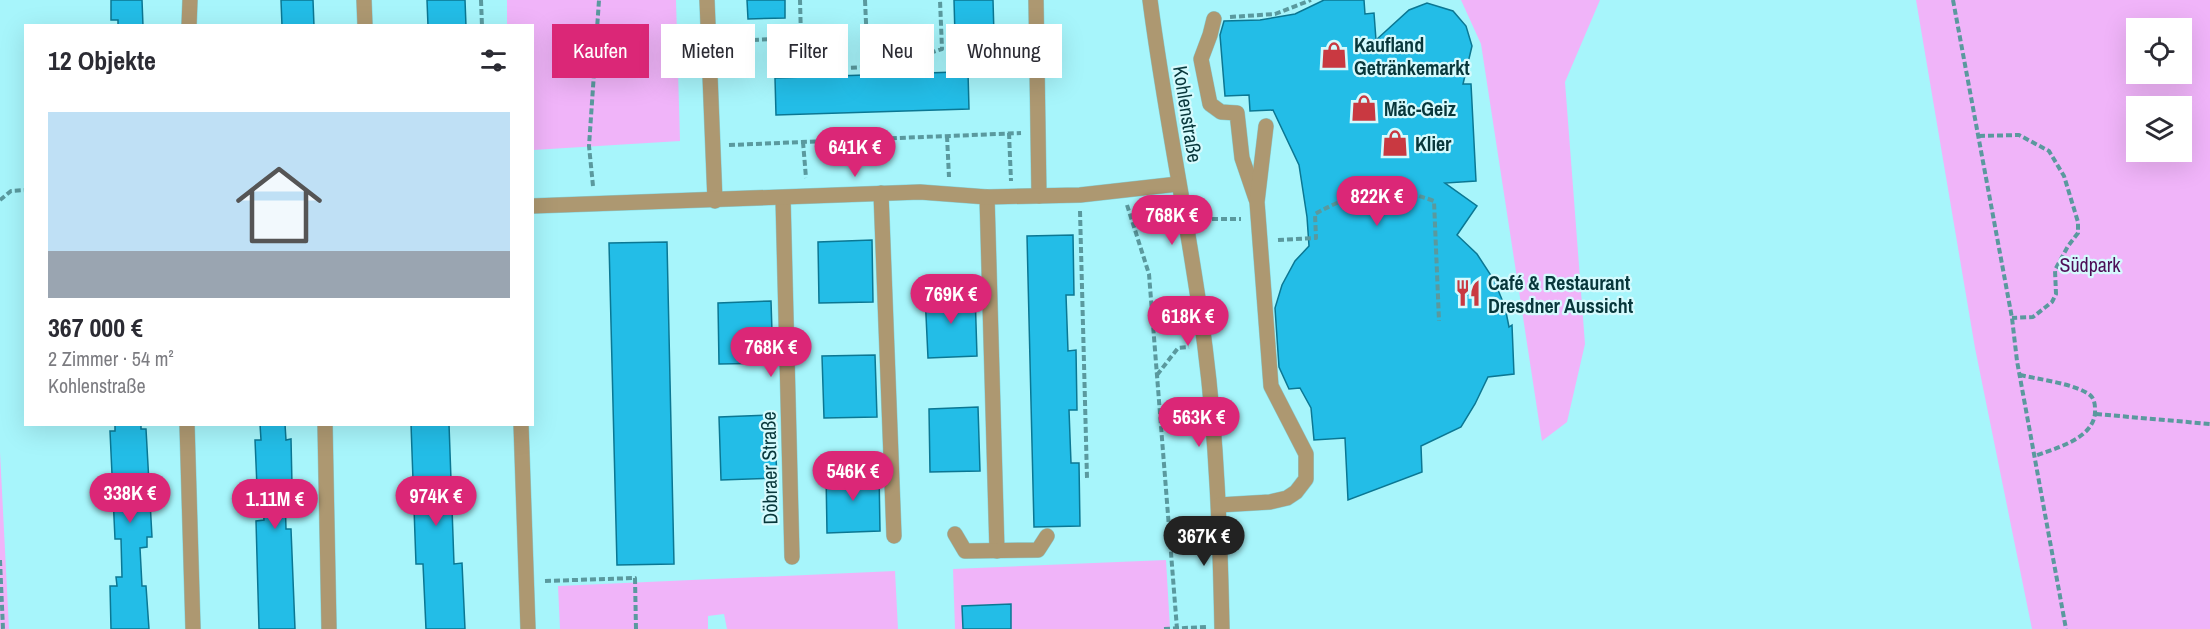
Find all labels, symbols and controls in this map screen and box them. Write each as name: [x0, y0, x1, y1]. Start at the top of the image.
map controls: [2126, 18, 2192, 162]
button: locate: [2126, 18, 2192, 84]
chip: Kaufen: [552, 24, 649, 78]
chip: Mieten: [661, 24, 755, 78]
chip: Filter: [767, 24, 848, 78]
chip: Neu: [860, 24, 934, 78]
chip: Wohnung: [946, 24, 1062, 78]
place label: Kaufland Getränkemarkt: [1354, 31, 1470, 81]
shop icon: Kaufland Getränkemarkt: [1319, 40, 1349, 70]
text: 12 Objekte: [48, 43, 156, 78]
icon: filters: [477, 44, 510, 77]
street label: Kohlenstraße: [1167, 64, 1209, 164]
shop icon: Mäc-Geiz: [1349, 93, 1379, 123]
place label: Mäc-Geiz: [1384, 95, 1456, 122]
button: layers: [2126, 96, 2192, 162]
pin: 641K €: [806, 127, 904, 178]
shop icon: Klier: [1380, 128, 1410, 158]
place label: Klier: [1415, 130, 1452, 157]
text: 641K €: [829, 133, 881, 160]
icon: home: [225, 151, 333, 259]
pin: 822K €: [1328, 176, 1426, 227]
text: 822K €: [1351, 182, 1403, 209]
pin: 768K €: [1123, 195, 1221, 246]
text: 768K €: [1146, 201, 1198, 228]
park label: Südpark: [2059, 251, 2121, 278]
place label: Café & Restaurant Dresdner Aussicht: [1488, 269, 1634, 319]
pin: 769K €: [902, 274, 1000, 325]
restaurant icon: Café & Restaurant Dresdner Aussicht: [1453, 278, 1483, 308]
text: 769K €: [925, 280, 977, 307]
pin: 618K €: [1139, 296, 1237, 347]
text: 618K €: [1162, 302, 1214, 329]
text: 367 000 €: [48, 310, 143, 345]
pin: 768K €: [722, 327, 820, 378]
text: 768K €: [745, 333, 797, 360]
text: 2 Zimmer · 54 m²: [48, 345, 174, 372]
text: Kohlenstraße: [48, 372, 146, 399]
pin: 563K €: [1150, 397, 1248, 448]
text: 563K €: [1173, 403, 1225, 430]
street label: Döbraer Straße: [755, 411, 783, 525]
pin: 546K €: [804, 451, 902, 502]
text: 546K €: [827, 457, 879, 484]
pin: 338K €: [81, 473, 179, 524]
pin: 974K €: [387, 476, 485, 527]
text: 338K €: [104, 479, 156, 506]
pin: 1.11M €: [220, 479, 330, 530]
text: 974K €: [410, 482, 462, 509]
text: 1.11M €: [246, 485, 304, 512]
pin: 367K €: [1155, 516, 1253, 567]
text: 367K €: [1178, 522, 1230, 549]

